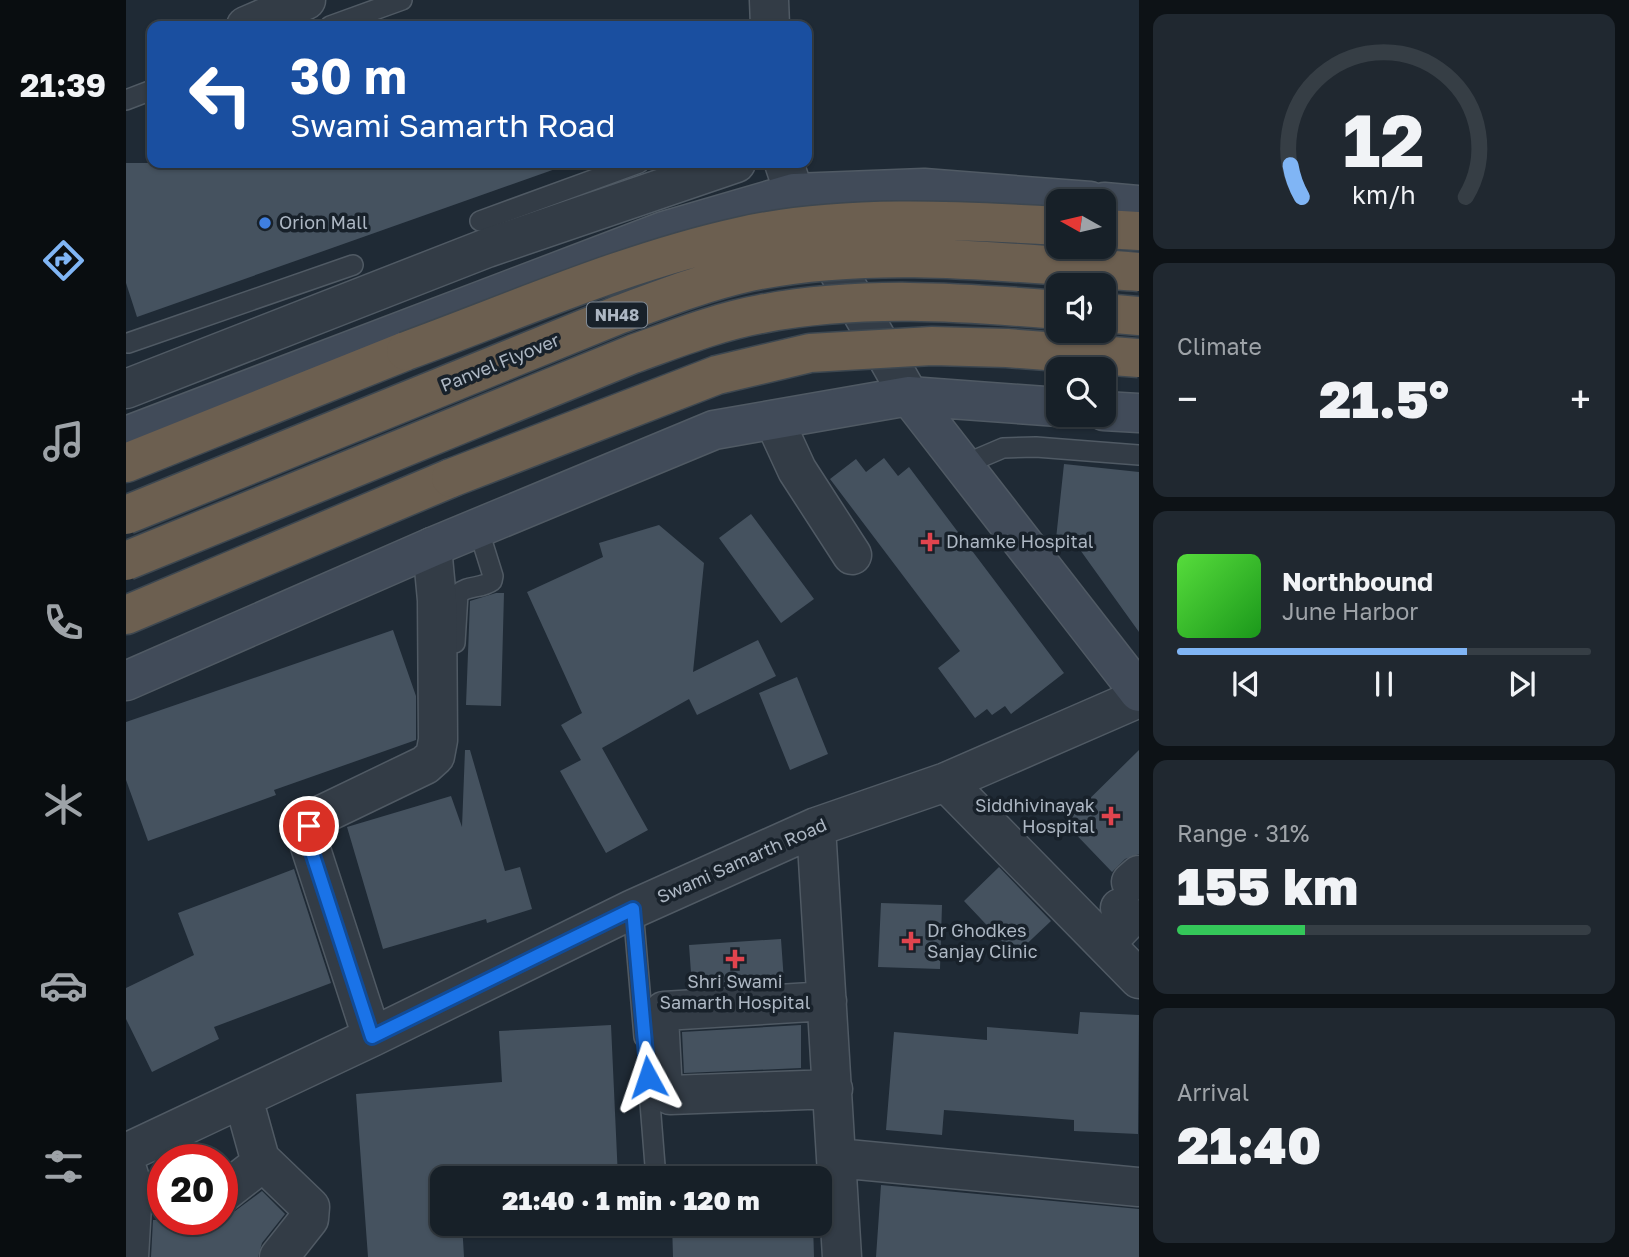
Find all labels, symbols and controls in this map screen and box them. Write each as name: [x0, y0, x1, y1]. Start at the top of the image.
text: 30 m: [290, 46, 407, 105]
icon: left: [175, 49, 266, 140]
text: 21:39: [20, 66, 106, 104]
text: 12: [1343, 97, 1425, 184]
text: Swami Samarth Road: [290, 106, 615, 144]
text: km/h: [1352, 179, 1416, 210]
north arrow: [1046, 189, 1116, 259]
map controls: [1046, 189, 1116, 427]
place label: Orion Mall: [279, 211, 368, 233]
marker: Orion Mall: [257, 215, 273, 231]
icon: directions: [39, 236, 88, 285]
button: sound: [1046, 273, 1116, 343]
road number: NH48: [587, 302, 647, 328]
street label: Panvel Flyover: [437, 328, 562, 396]
text: Climate: [1177, 332, 1262, 360]
button: search: [1046, 357, 1116, 427]
text: 21.5°: [1319, 367, 1449, 429]
text: −: [1177, 376, 1198, 421]
text: +: [1570, 376, 1591, 421]
icon: music: [39, 417, 88, 466]
place label: Dhamke Hospital: [946, 530, 1094, 552]
marker: Dhamke Hospital: [920, 532, 940, 552]
text: Northbound: [1282, 566, 1433, 597]
text: June Harbor: [1282, 597, 1418, 625]
icon: phone: [39, 598, 88, 647]
icon: previous: [1227, 665, 1265, 703]
icon: pause: [1365, 665, 1403, 703]
icon: next: [1503, 665, 1541, 703]
icon: climate: [39, 780, 88, 829]
place label: Siddhivinayak Hospital: [975, 794, 1095, 837]
pin: [279, 796, 339, 856]
marker: Siddhivinayak Hospital: [1101, 806, 1121, 826]
icon: arrive: [290, 807, 328, 845]
street label: Swami Samarth Road: [654, 813, 830, 907]
text: Range · 31%: [1177, 819, 1309, 847]
text: 155 km: [1177, 854, 1358, 916]
place label: Dr Ghodkes Sanjay Clinic: [927, 919, 1038, 962]
marker: Dr Ghodkes Sanjay Clinic: [901, 931, 921, 951]
marker: Shri Swami Samarth Hospital: [725, 949, 745, 969]
icon: car: [39, 961, 88, 1010]
place label: Shri Swami Samarth Hospital: [660, 970, 811, 1013]
position arrow: [611, 1040, 685, 1114]
text: Arrival: [1177, 1078, 1249, 1106]
text: 21:40: [1177, 1113, 1321, 1175]
icon: filters: [39, 1142, 88, 1191]
speed limit sign: 20: [147, 1144, 238, 1235]
text: 21:40 · 1 min · 120 m: [502, 1185, 760, 1216]

